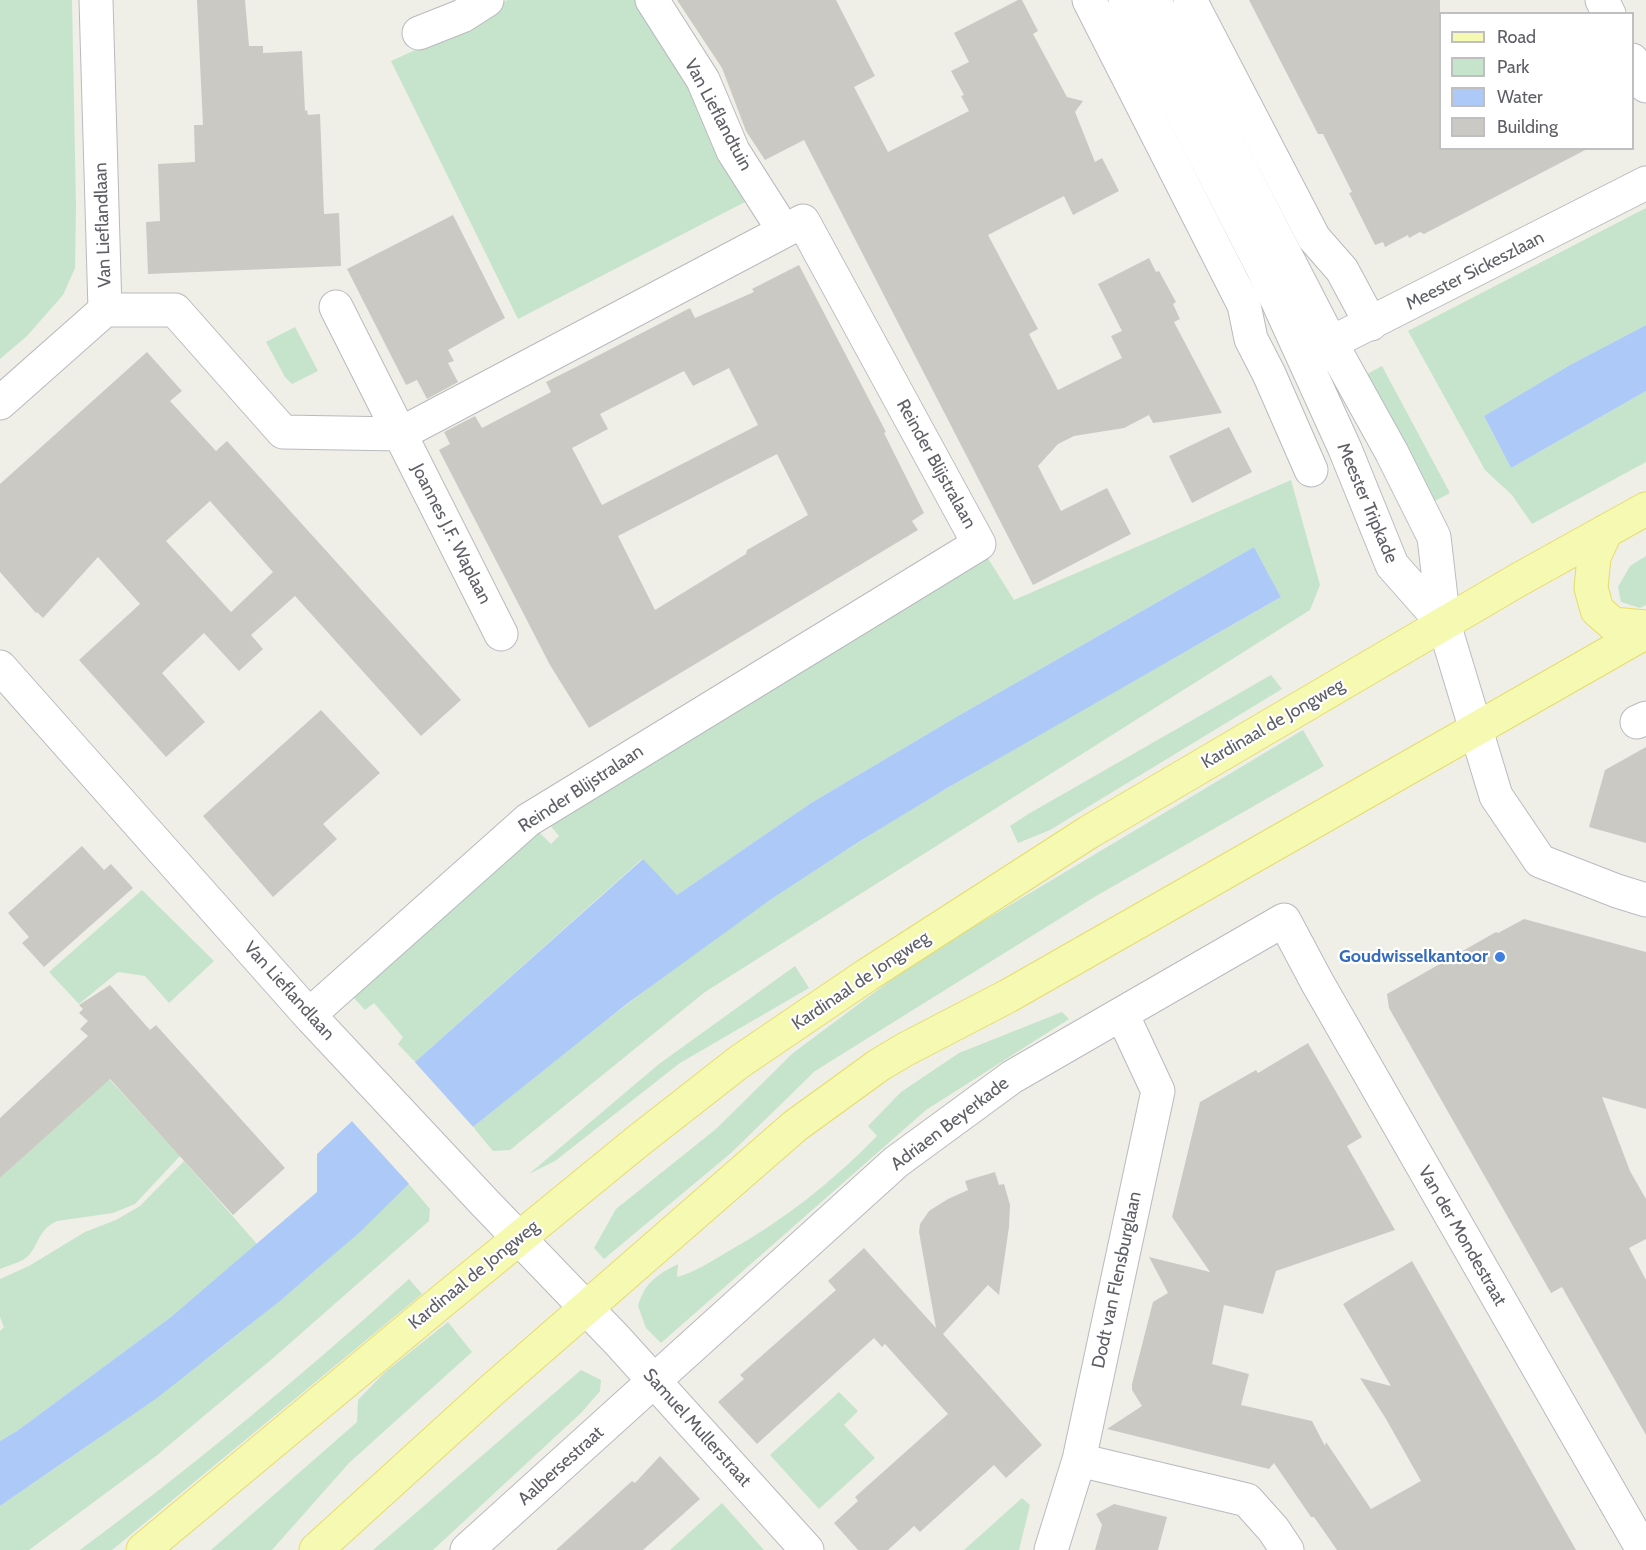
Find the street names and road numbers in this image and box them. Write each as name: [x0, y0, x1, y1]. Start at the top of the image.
street label: Van Lieflandtuin: [680, 55, 756, 175]
street label: Van Lieflandlaan: [90, 162, 116, 288]
street label: Meester Sickeszlaan: [1402, 227, 1548, 315]
street label: Reinder Blijstralaan: [892, 396, 980, 532]
street label: Meester Tripkade: [1332, 440, 1402, 566]
street label: Joannes J.F. Waplaan: [406, 460, 496, 608]
street label: Kardinaal de Jongweg: [1198, 674, 1348, 774]
street label: Reinder Blijstralaan: [515, 741, 647, 837]
street label: Kardinaal de Jongweg: [788, 927, 934, 1035]
street label: Van Lieflandlaan: [239, 937, 339, 1045]
street label: Adriaen Beyerkade: [887, 1073, 1013, 1175]
street label: Van der Mondestraat: [1413, 1162, 1511, 1310]
street label: Dodt van Flensburglaan: [1088, 1190, 1146, 1370]
street label: Kardinaal de Jongweg: [404, 1216, 544, 1334]
street label: Samuel Mullerstraat: [638, 1365, 756, 1491]
street label: Aalbersestraat: [514, 1422, 608, 1510]

